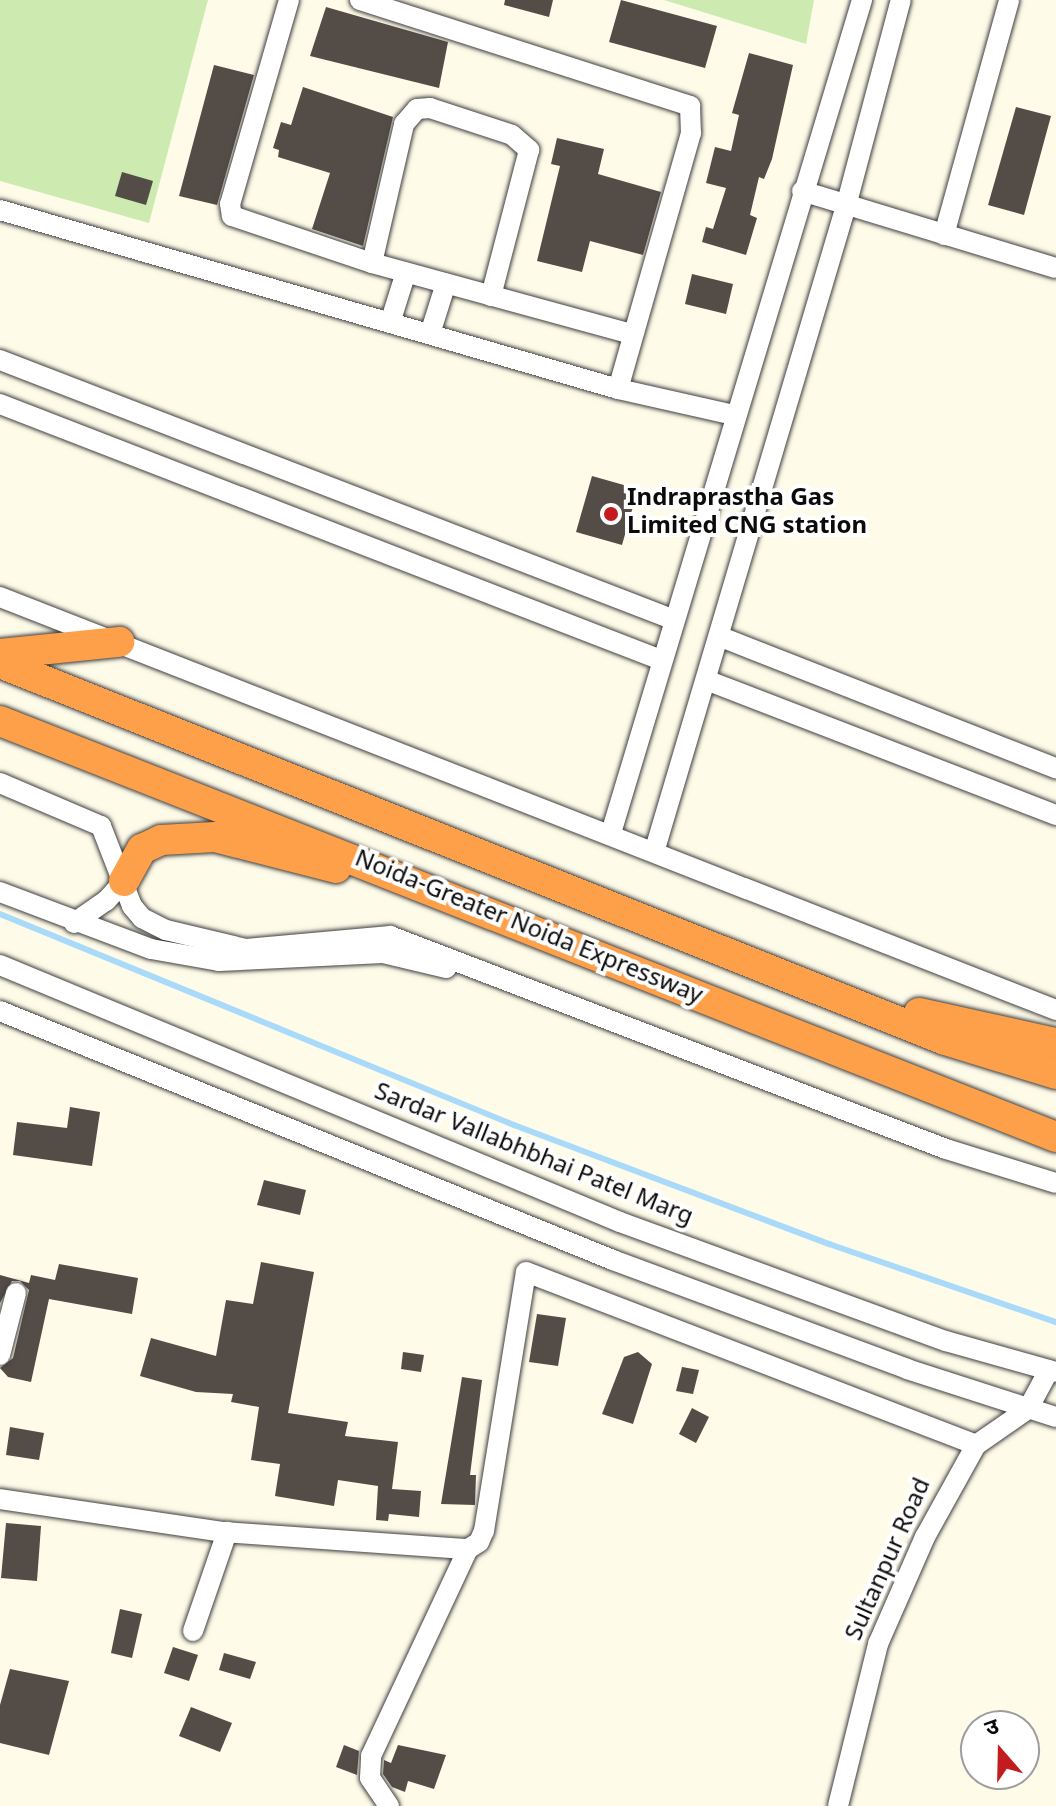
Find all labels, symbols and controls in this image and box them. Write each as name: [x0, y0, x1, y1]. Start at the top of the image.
place label: Indraprastha Gas Limited CNG station: [627, 486, 867, 542]
marker: Indraprastha Gas Limited CNG station: [602, 505, 620, 523]
street label: Noida-Greater Noida Expressway: [350, 846, 706, 1012]
street label: Sardar Vallabhbhai Patel Marg: [370, 1079, 696, 1233]
street label: Sultanpur Road: [841, 1474, 939, 1646]
north arrow: [960, 1710, 1040, 1790]
text: उ: [981, 1713, 1003, 1745]

